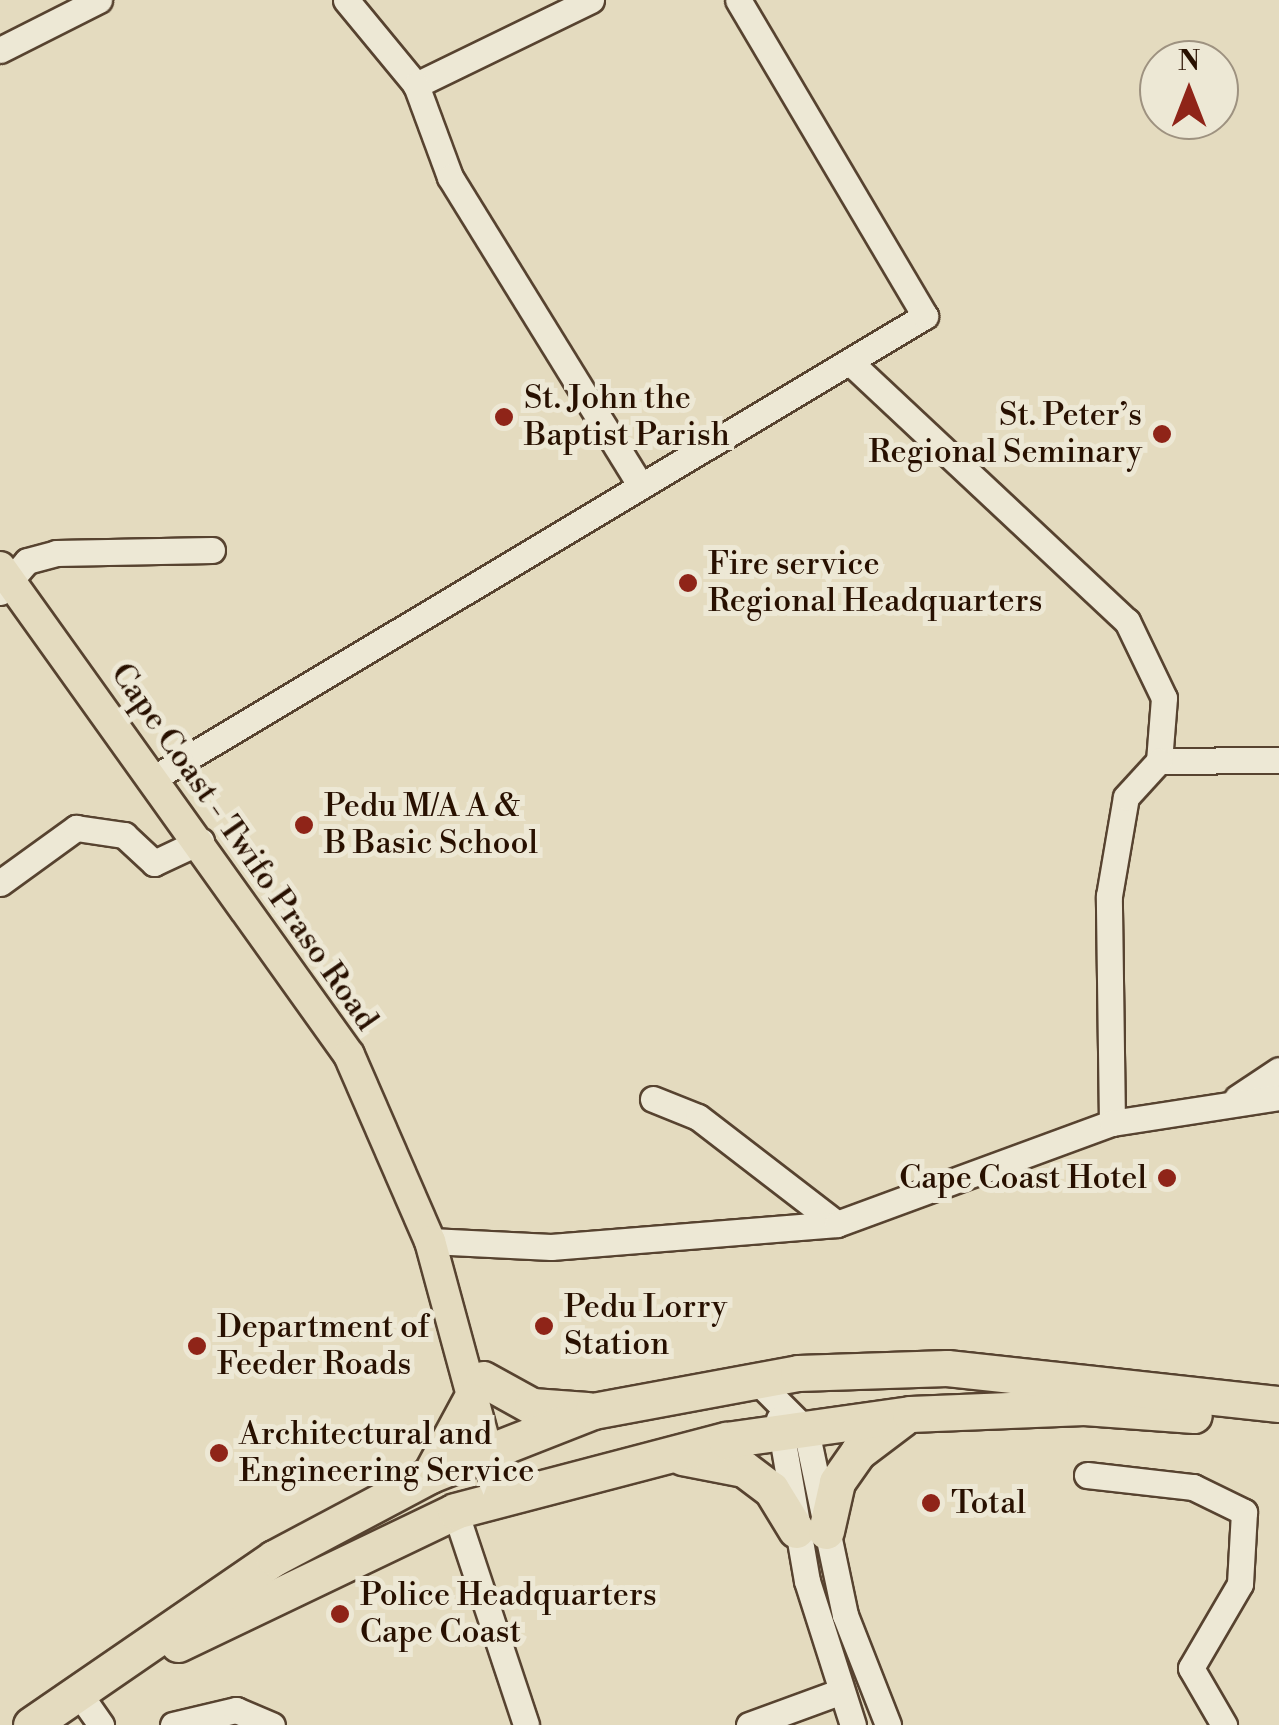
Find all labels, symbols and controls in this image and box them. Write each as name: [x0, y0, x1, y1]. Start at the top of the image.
north arrow: [1139, 40, 1239, 140]
text: N: [1178, 44, 1200, 79]
place label: St. John the Baptist Parish: [524, 380, 730, 455]
place label: St. Peter’s Regional Seminary: [869, 397, 1142, 472]
marker: St. John the Baptist Parish: [493, 406, 515, 428]
marker: St. Peter’s Regional Seminary: [1151, 423, 1173, 445]
place label: Fire service Regional Headquarters: [708, 546, 1043, 621]
marker: Fire service Regional Headquarters: [677, 572, 699, 594]
street label: Cape Coast - Twifo Praso Road: [102, 656, 386, 1038]
place label: Pedu M/A A & B Basic School: [324, 788, 538, 863]
marker: Pedu M/A A & B Basic School: [293, 814, 315, 836]
place label: Cape Coast Hotel: [899, 1159, 1147, 1197]
marker: Cape Coast Hotel: [1156, 1167, 1178, 1189]
place label: Pedu Lorry Station: [564, 1289, 727, 1364]
place label: Department of Feeder Roads: [217, 1309, 429, 1384]
marker: Pedu Lorry Station: [533, 1315, 555, 1337]
marker: Department of Feeder Roads: [186, 1335, 208, 1357]
place label: Architectural and Engineering Service: [239, 1416, 534, 1491]
marker: Architectural and Engineering Service: [208, 1442, 230, 1464]
place label: Total: [951, 1484, 1026, 1522]
marker: Total: [920, 1492, 942, 1514]
place label: Police Headquarters Cape Coast: [360, 1577, 657, 1652]
marker: Police Headquarters Cape Coast: [329, 1603, 351, 1625]

